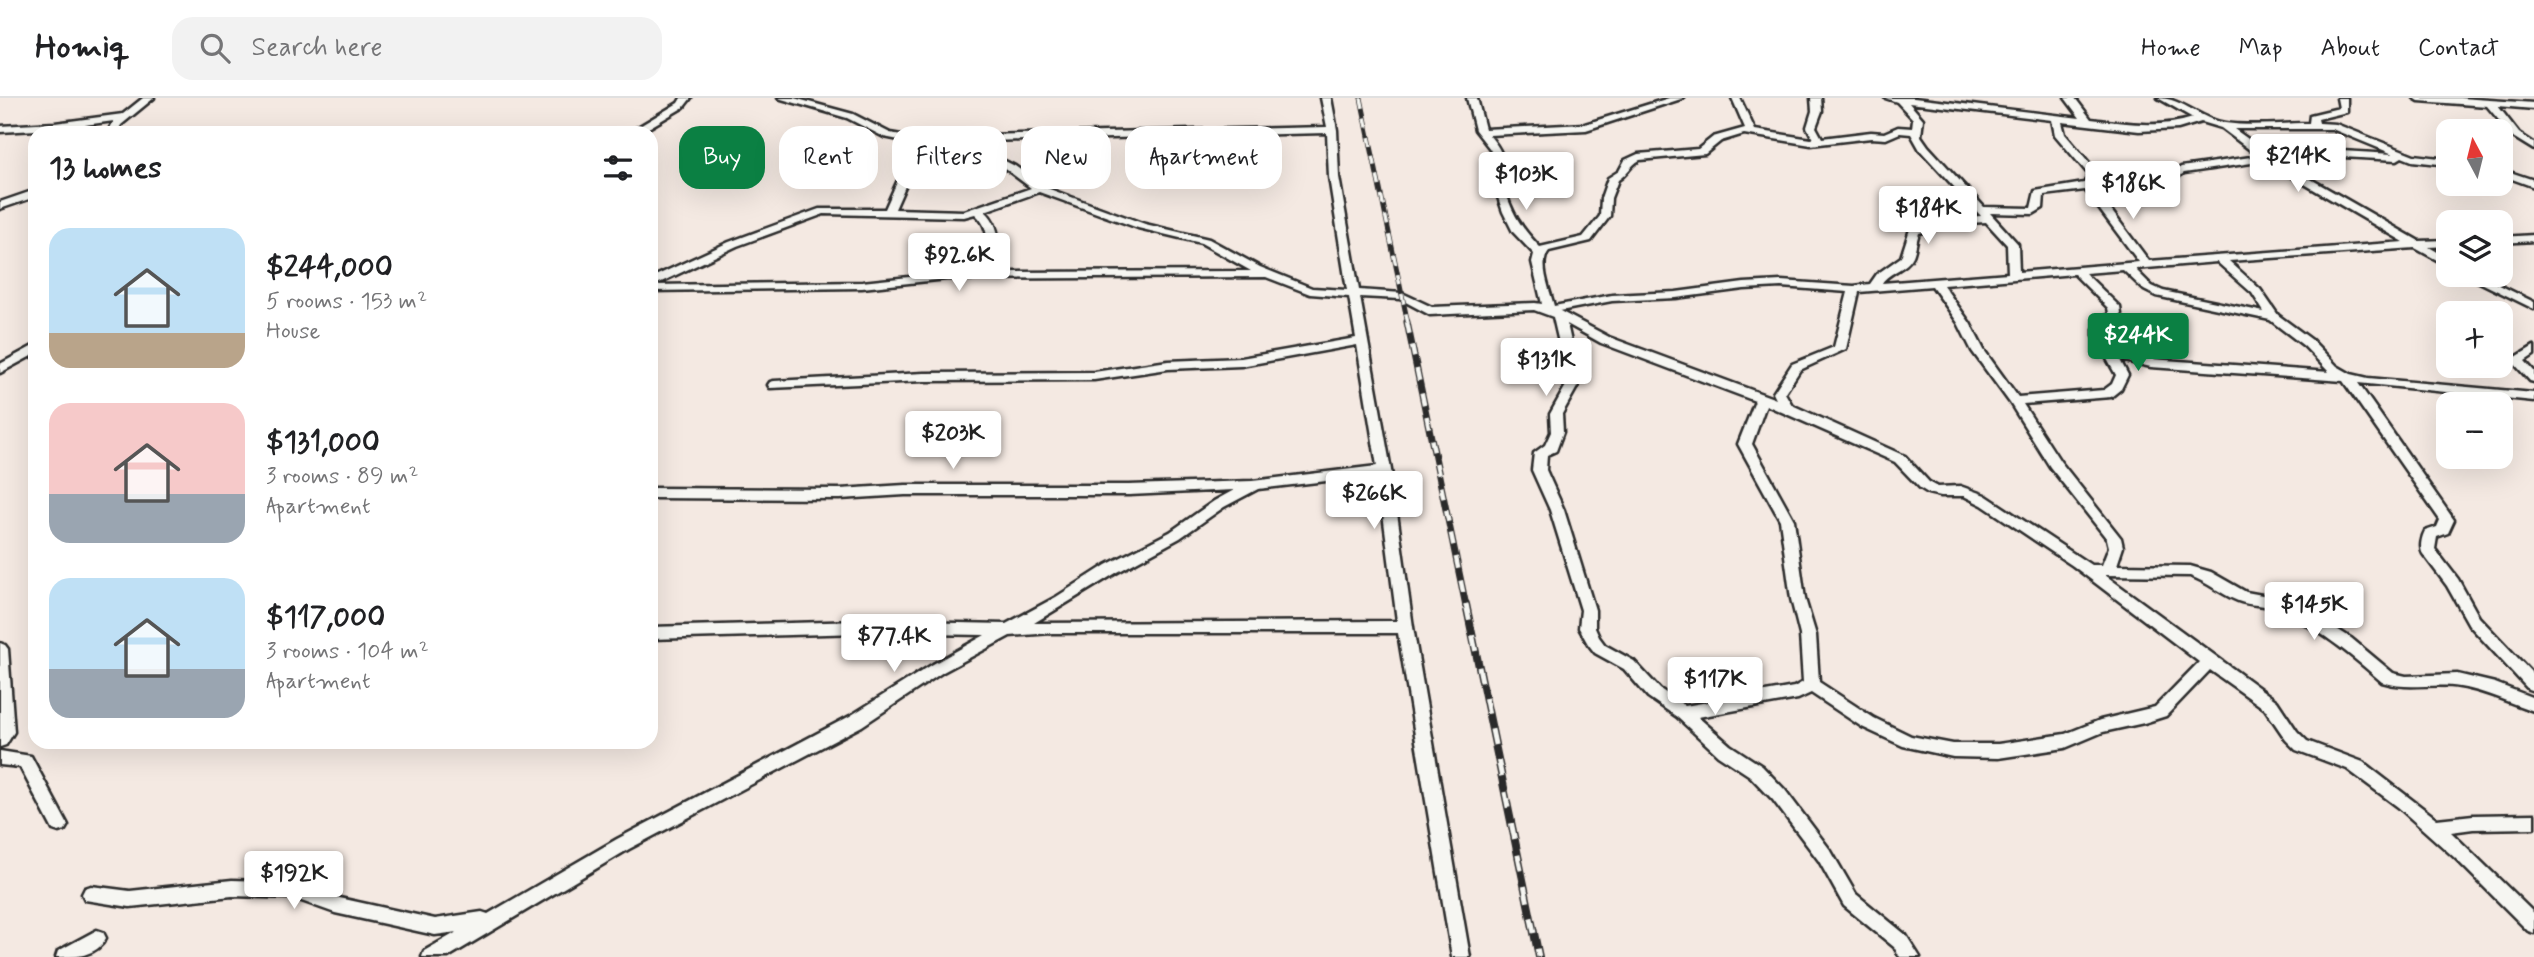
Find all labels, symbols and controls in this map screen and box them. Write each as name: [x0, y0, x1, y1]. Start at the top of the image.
search box: [172, 17, 662, 80]
text: Homiq: [35, 26, 130, 70]
icon: search: [196, 29, 234, 67]
text: Search here: [252, 31, 382, 65]
text: Home: [2141, 33, 2201, 64]
text: Map: [2239, 33, 2283, 64]
text: About: [2321, 33, 2380, 64]
text: Contact: [2418, 33, 2499, 64]
north arrow: [2436, 119, 2513, 196]
map controls: [2436, 119, 2513, 469]
chip: Buy: [679, 126, 765, 189]
chip: Rent: [779, 126, 878, 189]
chip: Filters: [892, 126, 1007, 189]
chip: New: [1021, 126, 1111, 189]
chip: Apartment: [1125, 126, 1282, 189]
pin: $214K: [2249, 134, 2347, 194]
text: $214K: [2266, 142, 2330, 172]
text: 13 homes: [49, 149, 162, 188]
icon: filters: [599, 149, 637, 187]
pin: $103K: [1477, 152, 1575, 212]
text: $103K: [1495, 160, 1557, 190]
pin: $186K: [2084, 162, 2182, 221]
text: $186K: [2101, 169, 2165, 199]
pin: $184K: [1879, 186, 1977, 246]
text: $184K: [1895, 194, 1961, 224]
button: layers: [2436, 210, 2513, 287]
pin: $92.6K: [902, 234, 1016, 293]
text: $92.6K: [924, 241, 994, 271]
text: $244,000: [266, 248, 393, 287]
icon: home: [105, 256, 189, 340]
text: 5 rooms · 153 m²: [266, 287, 427, 317]
button: +: [2436, 301, 2513, 378]
pin: $244K: [2089, 314, 2187, 373]
text: House: [266, 317, 320, 347]
text: $244K: [2104, 321, 2172, 351]
pin: $131K: [1497, 338, 1595, 398]
text: $131K: [1517, 346, 1575, 376]
button: −: [2436, 392, 2513, 469]
pin: $203K: [904, 412, 1002, 471]
text: $203K: [921, 419, 985, 449]
text: $131,000: [266, 423, 380, 462]
icon: home: [105, 431, 189, 515]
text: 3 rooms · 89 m²: [266, 462, 418, 492]
pin: $266K: [1325, 472, 1423, 531]
text: $266K: [1342, 479, 1406, 509]
text: Apartment: [266, 492, 371, 522]
pin: $145K: [2265, 582, 2363, 642]
text: $145K: [2281, 590, 2347, 620]
text: $117,000: [266, 598, 385, 637]
icon: home: [105, 606, 189, 690]
pin: $77.4K: [837, 614, 951, 674]
text: $77.4K: [857, 622, 931, 652]
text: 3 rooms · 104 m²: [266, 637, 429, 667]
pin: $117K: [1666, 658, 1764, 717]
text: $117K: [1684, 665, 1746, 695]
text: Apartment: [266, 667, 371, 697]
pin: $192K: [245, 852, 343, 911]
text: $192K: [260, 859, 328, 889]

